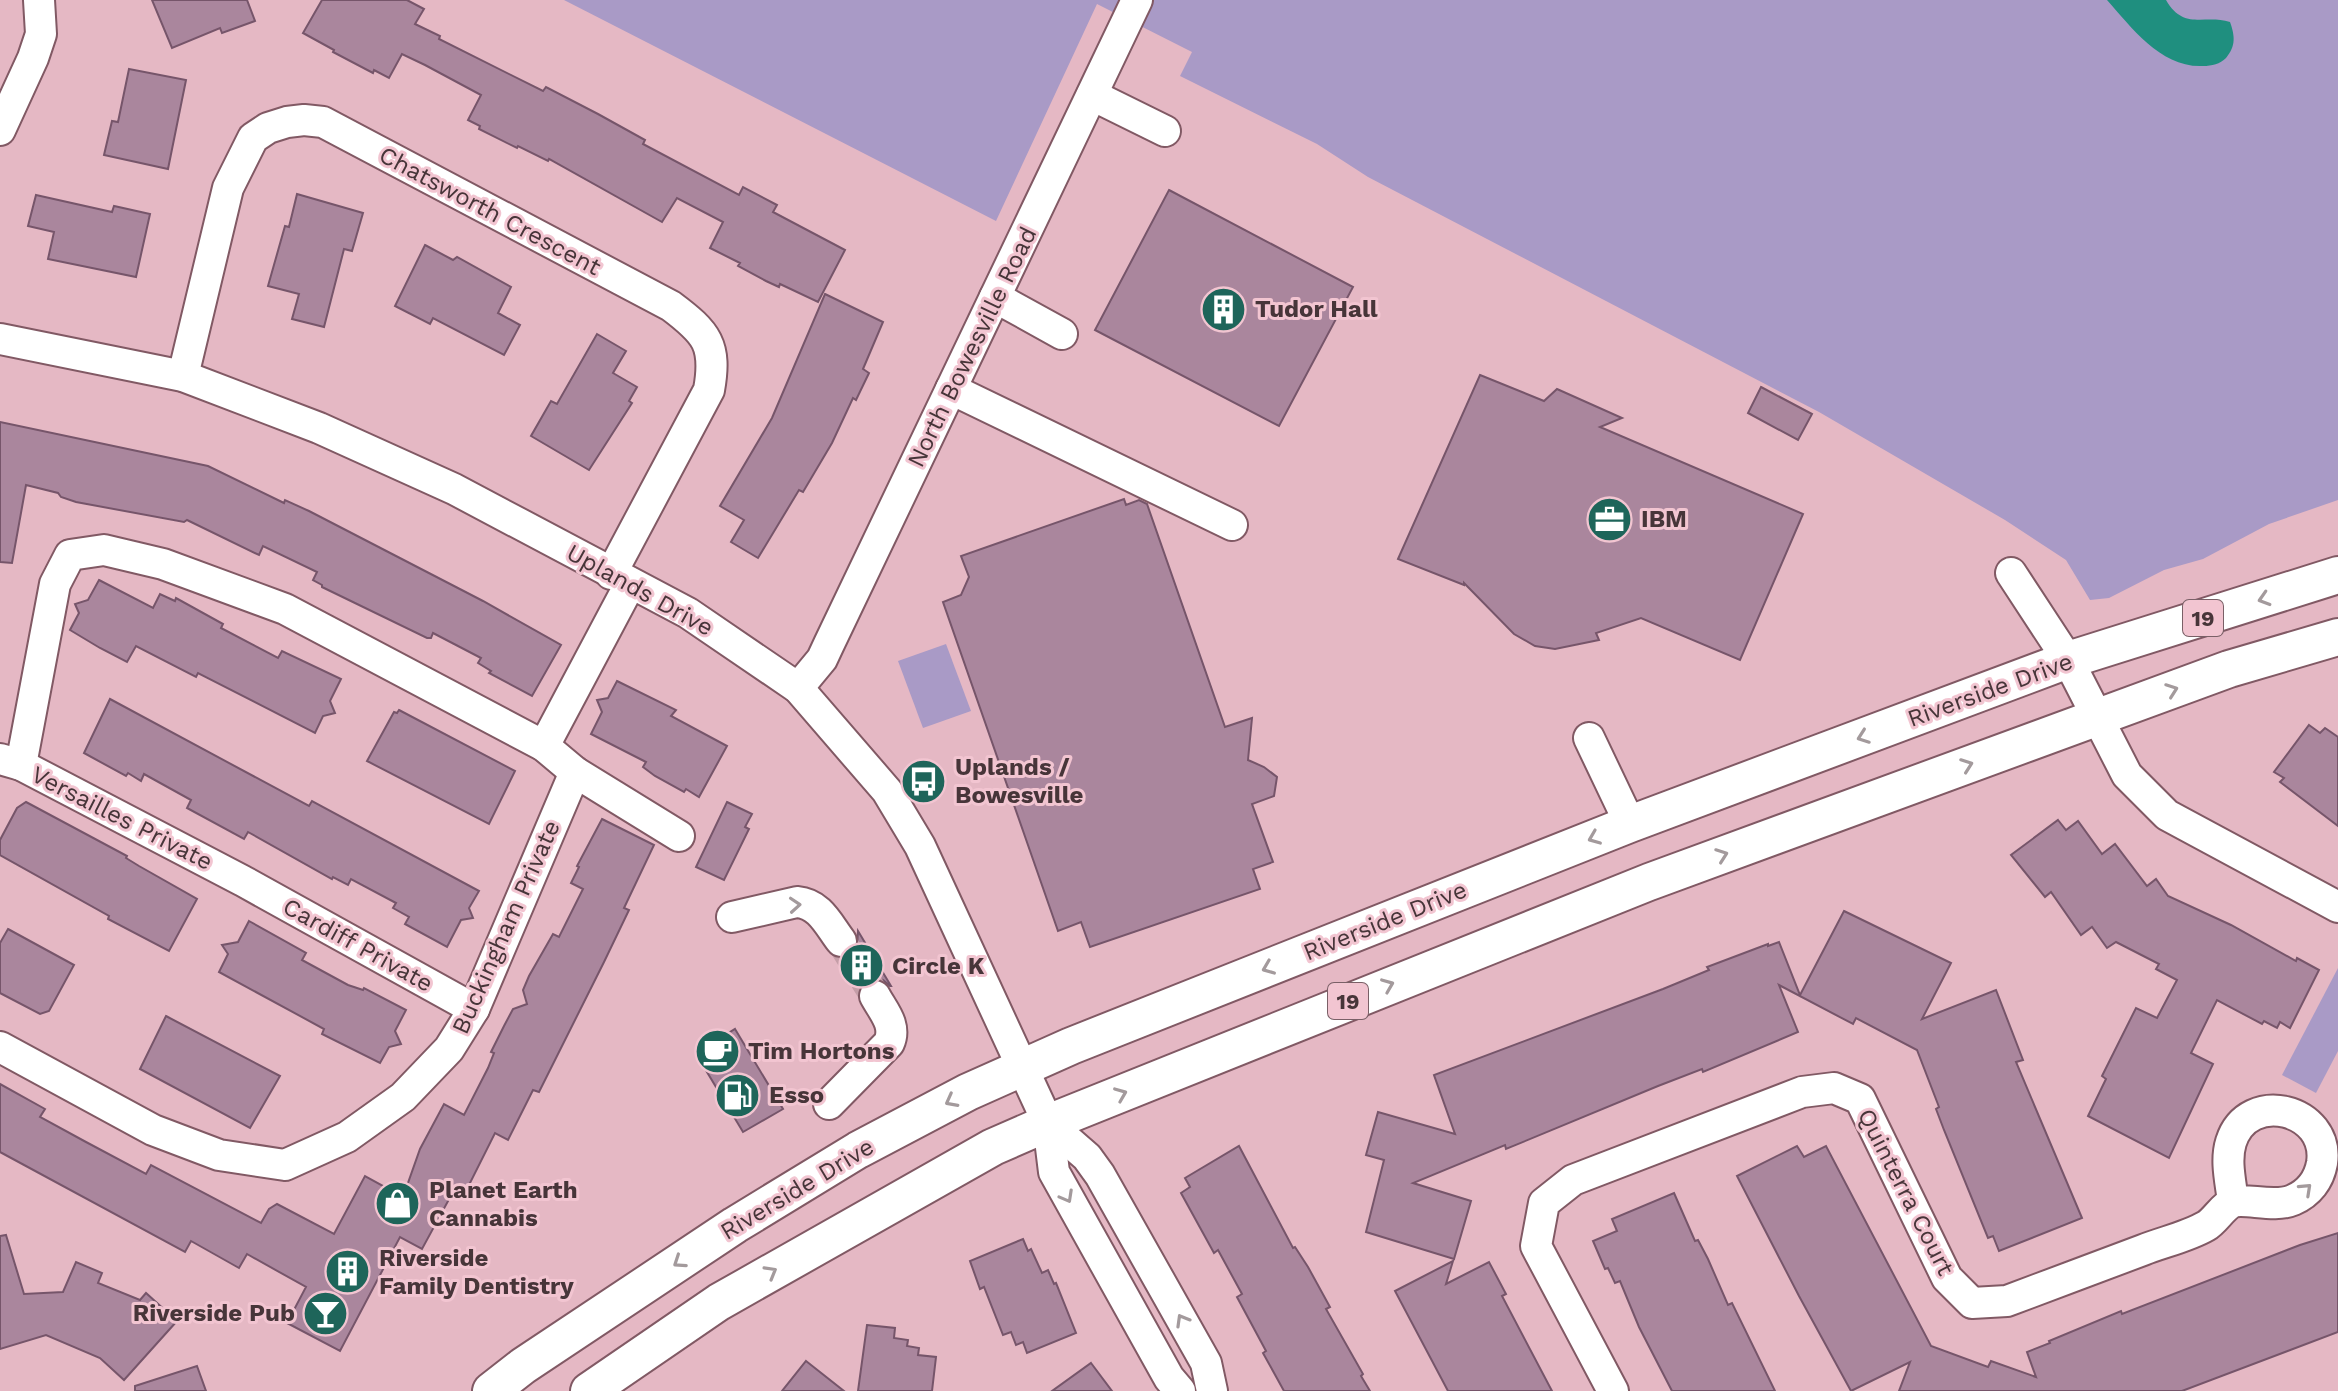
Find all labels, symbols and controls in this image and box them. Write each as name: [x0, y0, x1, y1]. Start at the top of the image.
street label: Chatsworth Crescent: [374, 141, 606, 281]
street label: North Bowesville Road: [902, 222, 1042, 472]
building icon: Tudor Hall: [1200, 285, 1248, 333]
place label: Tudor Hall: [1255, 295, 1378, 323]
office icon: IBM: [1586, 495, 1634, 543]
place label: IBM: [1641, 505, 1687, 533]
street label: Uplands Drive: [562, 538, 718, 642]
one-way arrow: [2257, 590, 2271, 606]
road number: 19: [2183, 600, 2223, 636]
street label: Riverside Drive: [1904, 647, 2076, 733]
one-way arrow: [2164, 683, 2178, 700]
one-way arrow: [1857, 727, 1871, 744]
place label: Uplands / Bowesville: [955, 753, 1083, 809]
bus stop icon: Uplands / Bowesville: [900, 757, 948, 805]
one-way arrow: [1959, 758, 1973, 775]
street label: Versailles Private: [27, 760, 217, 876]
street label: Buckingham Private: [446, 816, 566, 1038]
one-way arrow: [1588, 828, 1602, 845]
one-way arrow: [1715, 848, 1729, 865]
street label: Riverside Drive: [1299, 875, 1471, 967]
street label: Cardiff Private: [278, 892, 438, 998]
one-way arrow: [789, 896, 802, 913]
building icon: Circle K: [837, 942, 885, 990]
place label: Circle K: [892, 952, 985, 980]
one-way arrow: [1262, 958, 1276, 974]
one-way arrow: [1380, 978, 1394, 995]
road number: 19: [1328, 983, 1368, 1019]
cafe icon: Tim Hortons: [693, 1027, 741, 1075]
place label: Tim Hortons: [748, 1037, 895, 1065]
fuel station icon: Esso: [714, 1071, 762, 1119]
place label: Esso: [769, 1081, 824, 1109]
one-way arrow: [1113, 1087, 1127, 1103]
one-way arrow: [944, 1092, 959, 1107]
street label: Quinterra Court: [1852, 1104, 1960, 1280]
street label: Riverside Drive: [715, 1132, 879, 1246]
place label: Planet Earth Cannabis: [429, 1176, 578, 1232]
shop icon: Planet Earth Cannabis: [374, 1180, 422, 1228]
one-way arrow: [2297, 1183, 2311, 1198]
one-way arrow: [1058, 1189, 1073, 1203]
place label: Riverside Family Dentistry: [379, 1244, 574, 1300]
building icon: Riverside Family Dentistry: [324, 1248, 372, 1296]
one-way arrow: [673, 1253, 688, 1268]
one-way arrow: [763, 1266, 777, 1282]
bar icon: Riverside Pub: [302, 1289, 350, 1337]
place label: Riverside Pub: [133, 1299, 295, 1327]
one-way arrow: [1176, 1314, 1192, 1329]

